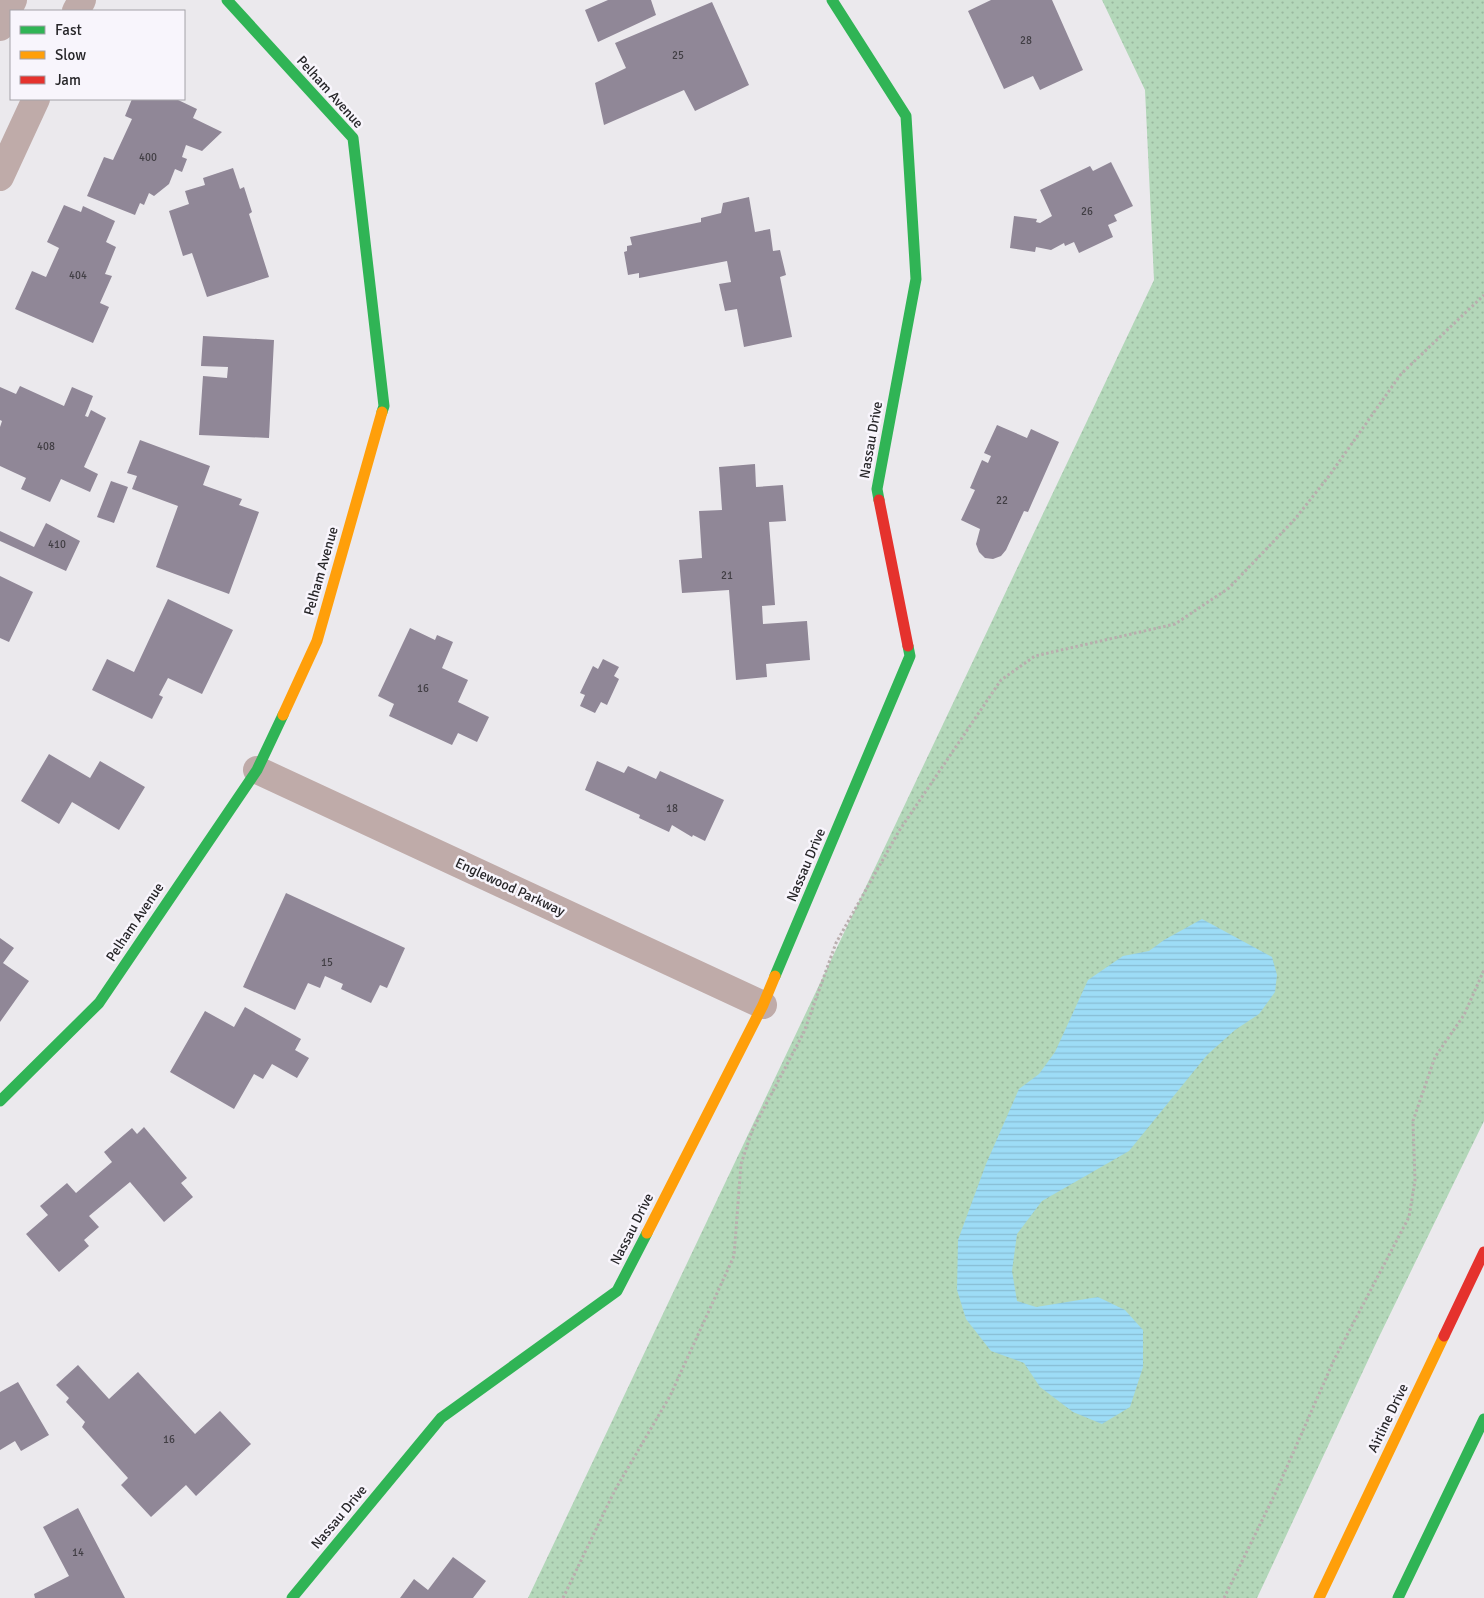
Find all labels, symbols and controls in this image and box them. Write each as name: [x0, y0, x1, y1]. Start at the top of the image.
legend: [10, 10, 185, 100]
text: Fast: [55, 21, 82, 39]
house number: 28: [1020, 34, 1032, 47]
text: Slow: [55, 46, 86, 64]
house number: 25: [672, 49, 684, 62]
street label: Pelham Avenue: [293, 52, 367, 132]
text: Jam: [55, 71, 81, 89]
house number: 400: [139, 151, 157, 164]
house number: 26: [1081, 205, 1093, 218]
house number: 404: [69, 269, 87, 282]
street label: Nassau Drive: [856, 400, 886, 480]
house number: 408: [37, 440, 55, 453]
house number: 22: [996, 494, 1008, 507]
street label: Pelham Avenue: [300, 525, 342, 617]
house number: 410: [48, 538, 66, 551]
house number: 21: [721, 569, 733, 582]
house number: 16: [417, 682, 429, 695]
house number: 18: [666, 802, 678, 815]
street label: Nassau Drive: [783, 826, 829, 904]
street label: Englewood Parkway: [452, 854, 568, 920]
street label: Pelham Avenue: [102, 879, 168, 965]
house number: 15: [321, 956, 333, 969]
street label: Nassau Drive: [607, 1190, 657, 1268]
street label: Airline Drive: [1364, 1381, 1412, 1455]
house number: 16: [163, 1433, 175, 1446]
street label: Nassau Drive: [307, 1482, 371, 1552]
house number: 14: [72, 1546, 84, 1559]

